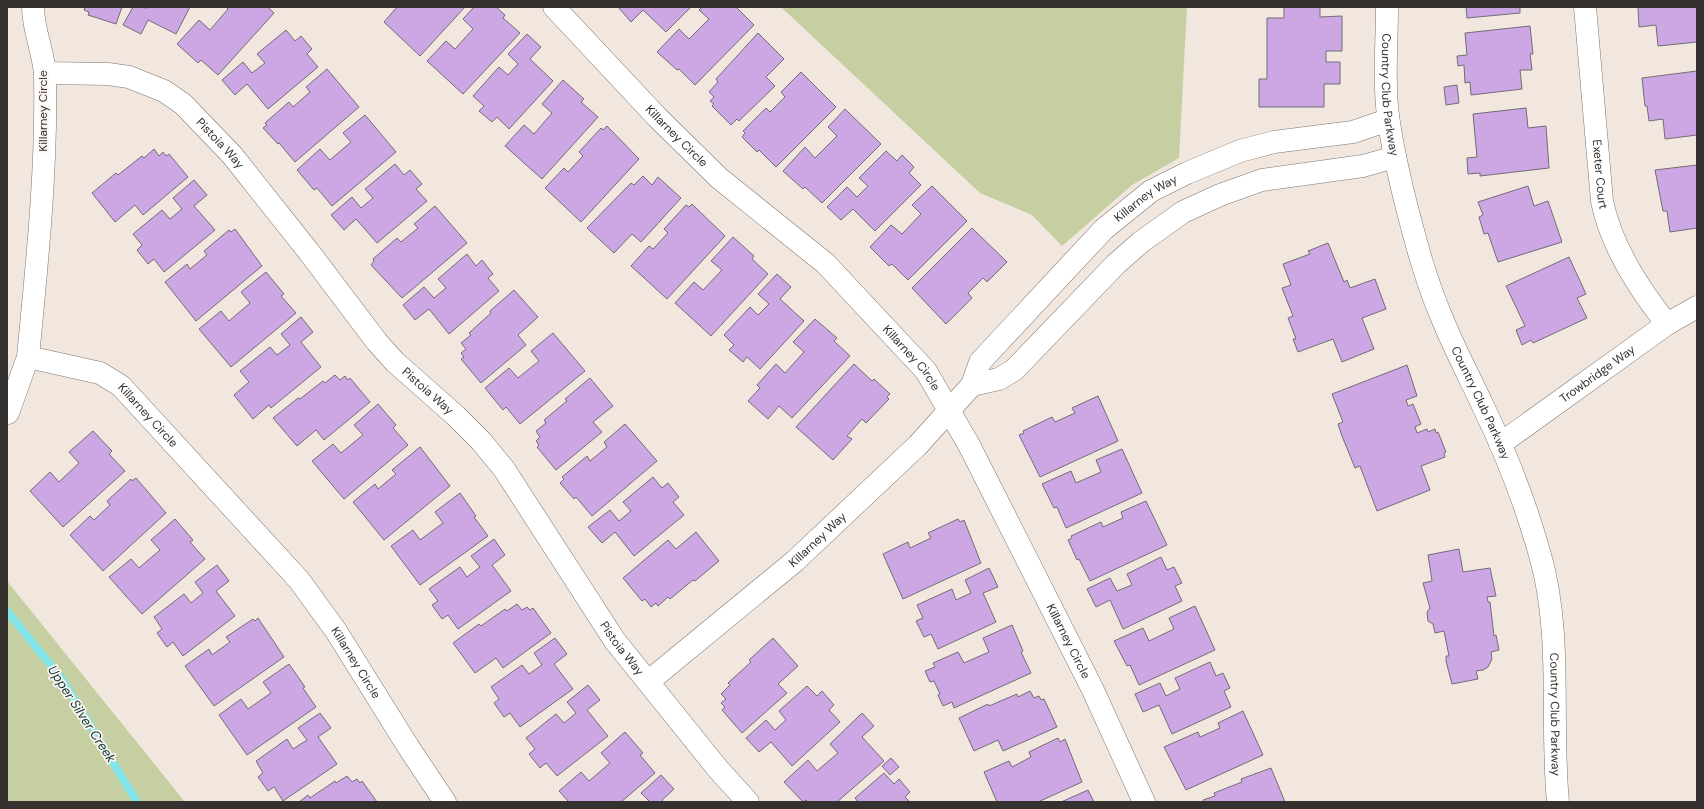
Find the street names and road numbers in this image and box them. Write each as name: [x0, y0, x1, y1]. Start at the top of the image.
street label: Country Club Parkway: [1378, 33, 1403, 158]
street label: Killarney Circle: [35, 70, 51, 152]
street label: Killarney Circle: [642, 102, 711, 171]
street label: Pistoia Way: [193, 114, 248, 172]
street label: Exeter Court: [1589, 139, 1612, 211]
street label: Killarney Way: [1111, 171, 1180, 226]
street label: Killarney Circle: [879, 322, 944, 394]
street label: Trowbridge Way: [1557, 341, 1639, 407]
street label: Country Club Parkway: [1447, 344, 1514, 462]
street label: Pistoia Way: [399, 364, 457, 418]
street label: Killarney Circle: [114, 380, 181, 451]
street label: Killarney Way: [785, 508, 850, 571]
street label: Killarney Circle: [1043, 601, 1094, 682]
street label: Pistoia Way: [596, 618, 648, 679]
street label: Killarney Circle: [327, 624, 384, 702]
street label: Country Club Parkway: [1546, 652, 1564, 777]

